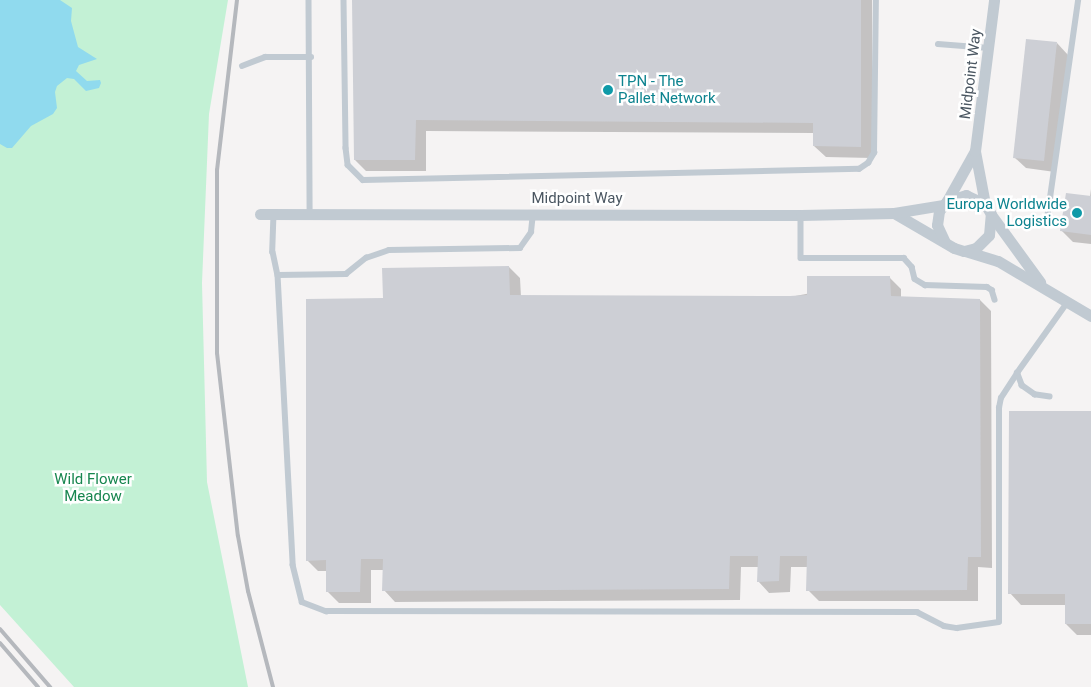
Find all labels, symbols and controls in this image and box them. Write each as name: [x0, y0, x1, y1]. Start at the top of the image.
street label: Midpoint Way: [957, 28, 985, 120]
place label: TPN - The Pallet Network: [618, 72, 715, 107]
marker: TPN - The Pallet Network: [602, 84, 614, 96]
street label: Midpoint Way: [532, 190, 622, 208]
place label: Europa Worldwide Logistics: [946, 195, 1067, 230]
marker: Europa Worldwide Logistics: [1071, 207, 1083, 219]
park label: Wild Flower Meadow: [54, 470, 132, 505]

